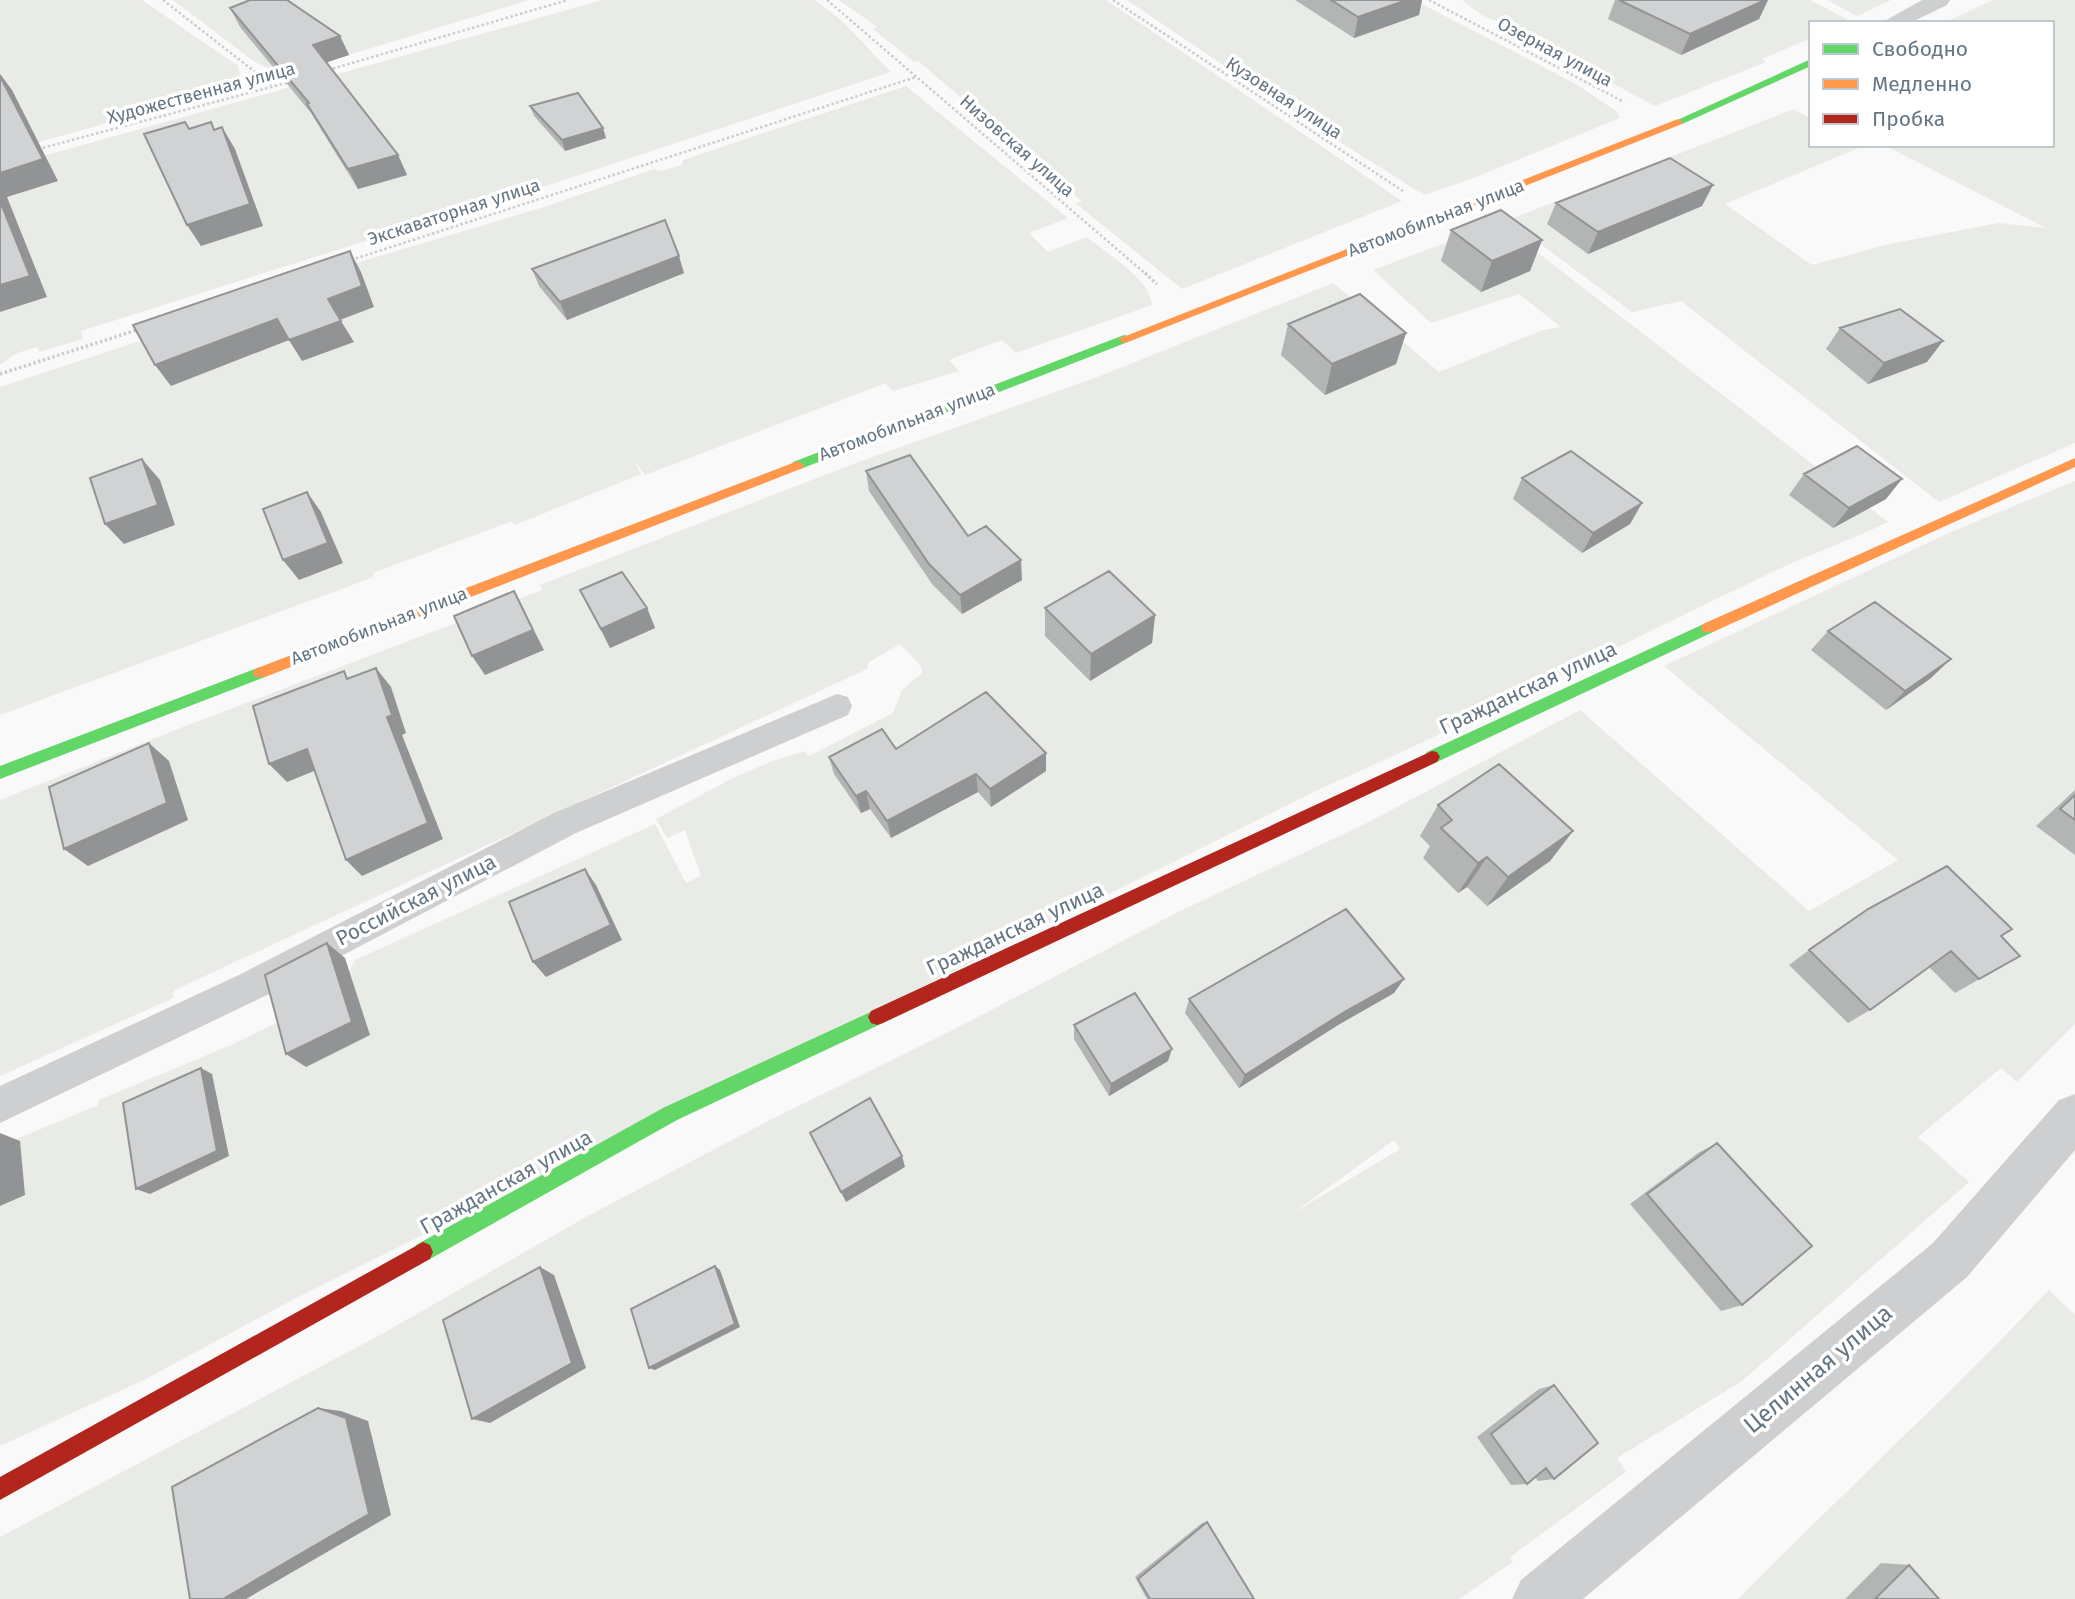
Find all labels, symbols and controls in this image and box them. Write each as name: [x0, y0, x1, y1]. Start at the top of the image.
street label: Озерная улица: [1494, 12, 1616, 92]
legend: [1809, 21, 2054, 147]
text: Свободно: [1872, 36, 1968, 62]
street label: Кузовная улица: [1222, 52, 1346, 144]
street label: Художественная улица: [105, 57, 297, 129]
text: Медленно: [1872, 71, 1972, 97]
street label: Низовская улица: [955, 90, 1079, 202]
text: Пробка: [1872, 106, 1945, 132]
street label: Экскаваторная улица: [365, 174, 543, 250]
street label: Автомобильная улица: [1345, 174, 1527, 262]
street label: Автомобильная улица: [816, 378, 998, 466]
street label: Автомобильная улица: [288, 582, 470, 670]
street label: Гражданская улица: [1435, 635, 1621, 741]
street label: Российская улица: [332, 848, 500, 952]
street label: Гражданская улица: [922, 876, 1108, 982]
street label: Гражданская улица: [415, 1124, 597, 1240]
street label: Целинная улица: [1738, 1299, 1898, 1439]

